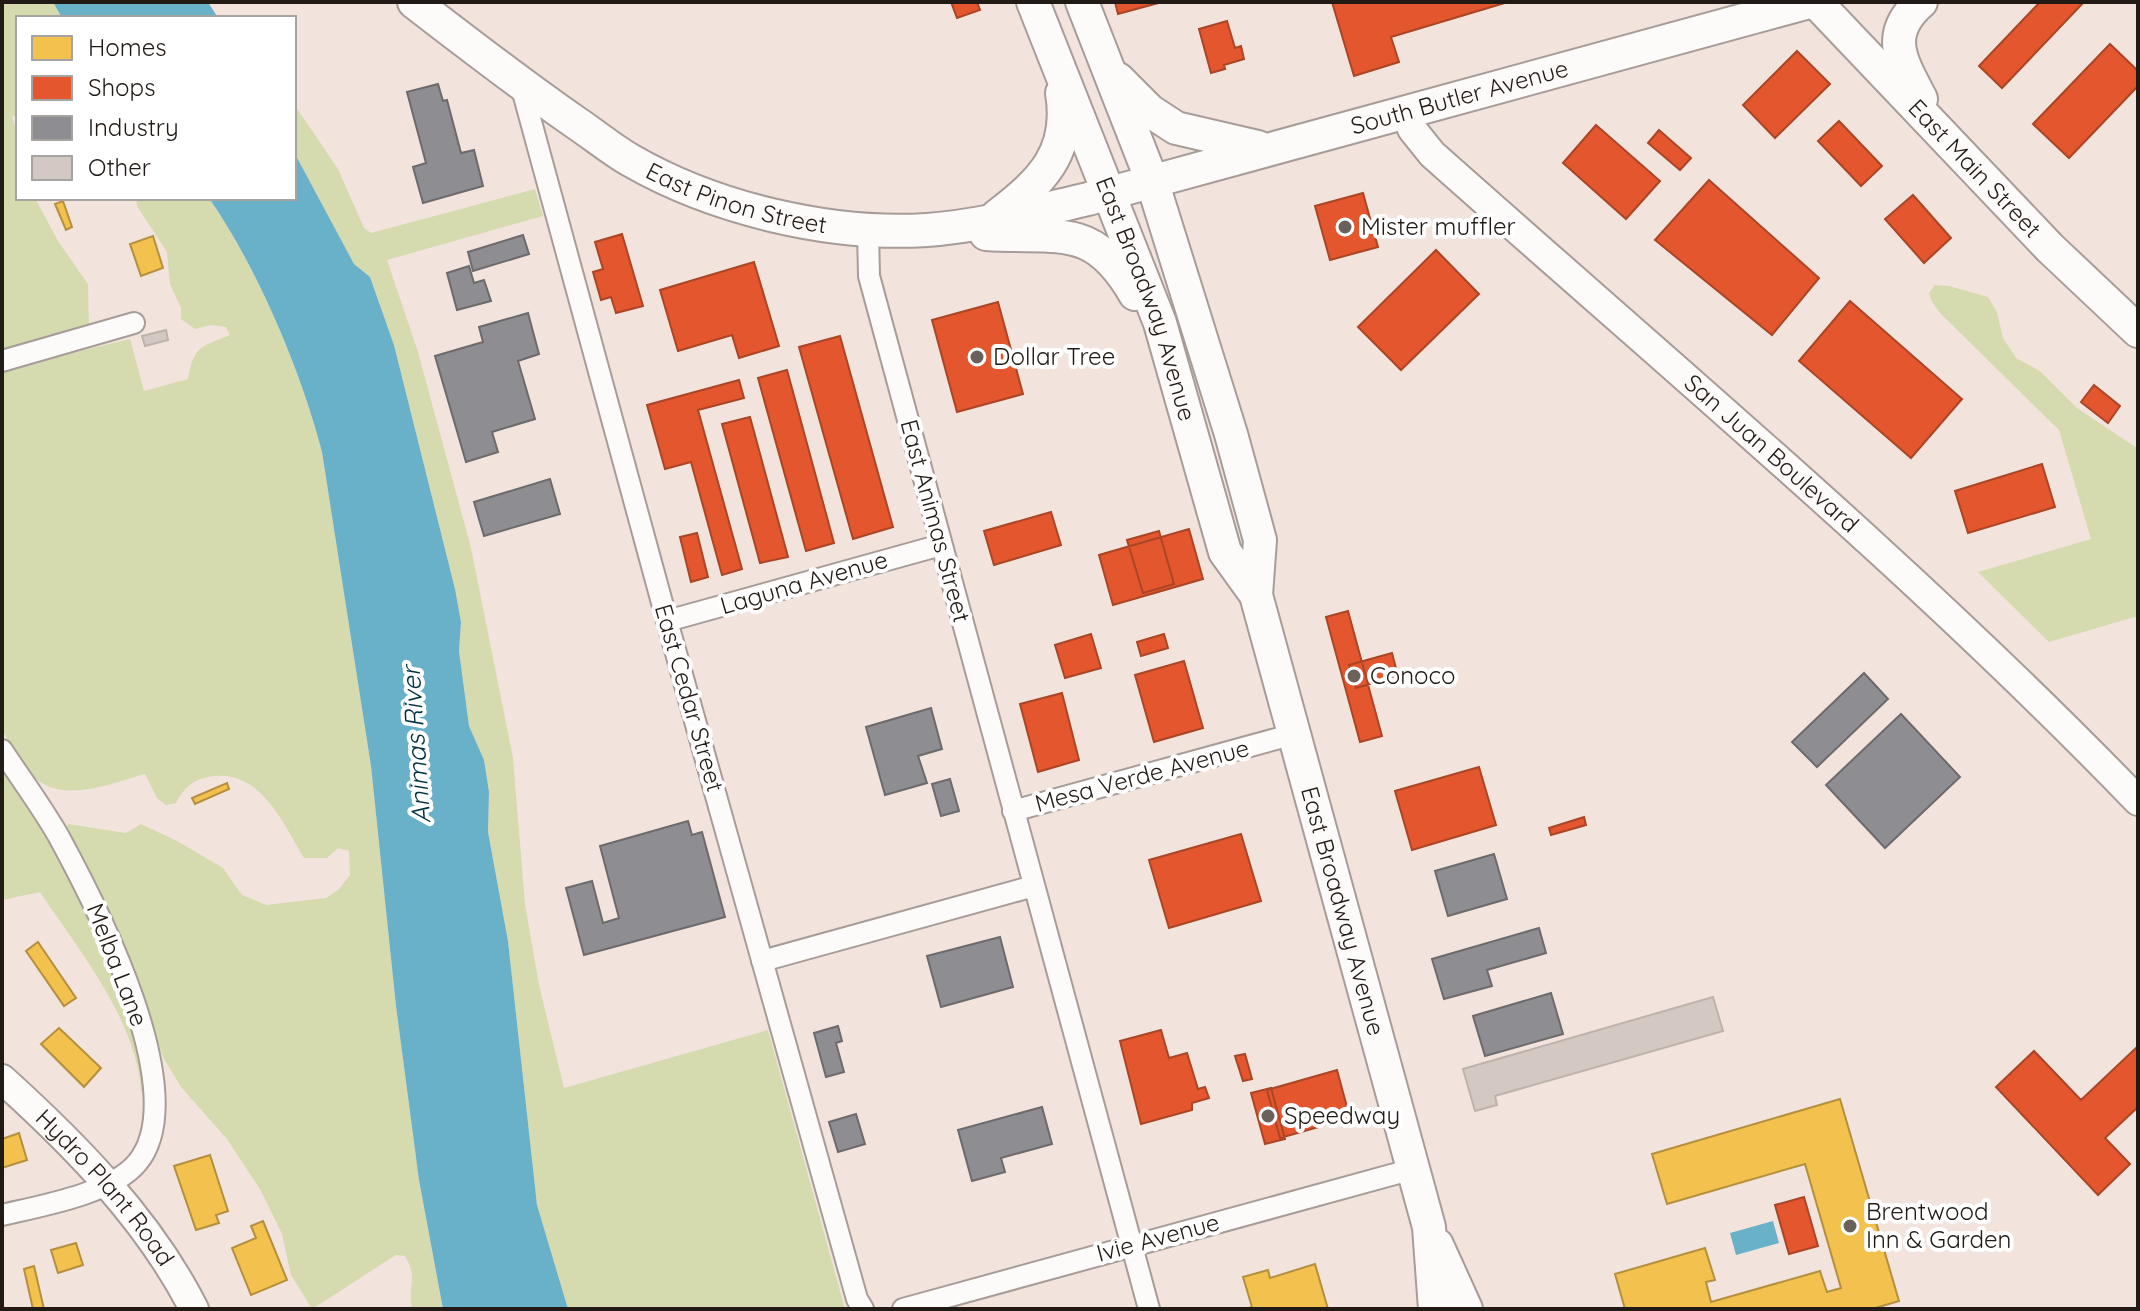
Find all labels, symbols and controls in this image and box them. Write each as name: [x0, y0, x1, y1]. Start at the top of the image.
legend: [16, 16, 296, 200]
text: Homes: [88, 32, 166, 62]
street label: South Butler Avenue: [1347, 53, 1571, 141]
text: Shops: [88, 72, 155, 102]
street label: East Main Street: [1902, 92, 2048, 243]
text: Industry: [88, 112, 179, 142]
text: Other: [88, 152, 151, 182]
street label: East Pinon Street: [641, 155, 829, 239]
street label: East Broadway Avenue: [1090, 172, 1203, 424]
place label: Mister muffler: [1361, 211, 1516, 241]
marker: Mister muffler: [1336, 218, 1354, 236]
place label: Dollar Tree: [993, 341, 1115, 371]
marker: Dollar Tree: [968, 348, 986, 366]
street label: San Juan Boulevard: [1678, 367, 1865, 539]
street label: East Animas Street: [894, 416, 977, 625]
street label: Laguna Avenue: [717, 544, 891, 620]
street label: East Cedar Street: [649, 600, 731, 795]
place label: Conoco: [1370, 660, 1455, 690]
water label: Animas River: [393, 662, 437, 825]
marker: Conoco: [1345, 667, 1363, 685]
street label: Mesa Verde Avenue: [1031, 732, 1252, 818]
street label: East Broadway Avenue: [1295, 783, 1392, 1039]
street label: Melba Lane: [81, 899, 155, 1030]
place label: Speedway: [1284, 1100, 1400, 1130]
street label: Hydro Plant Road: [30, 1102, 181, 1271]
marker: Speedway: [1259, 1107, 1277, 1125]
place label: Brentwood Inn & Garden: [1866, 1196, 2011, 1254]
street label: Ivie Avenue: [1093, 1206, 1222, 1268]
marker: Brentwood Inn & Garden: [1841, 1217, 1859, 1235]

